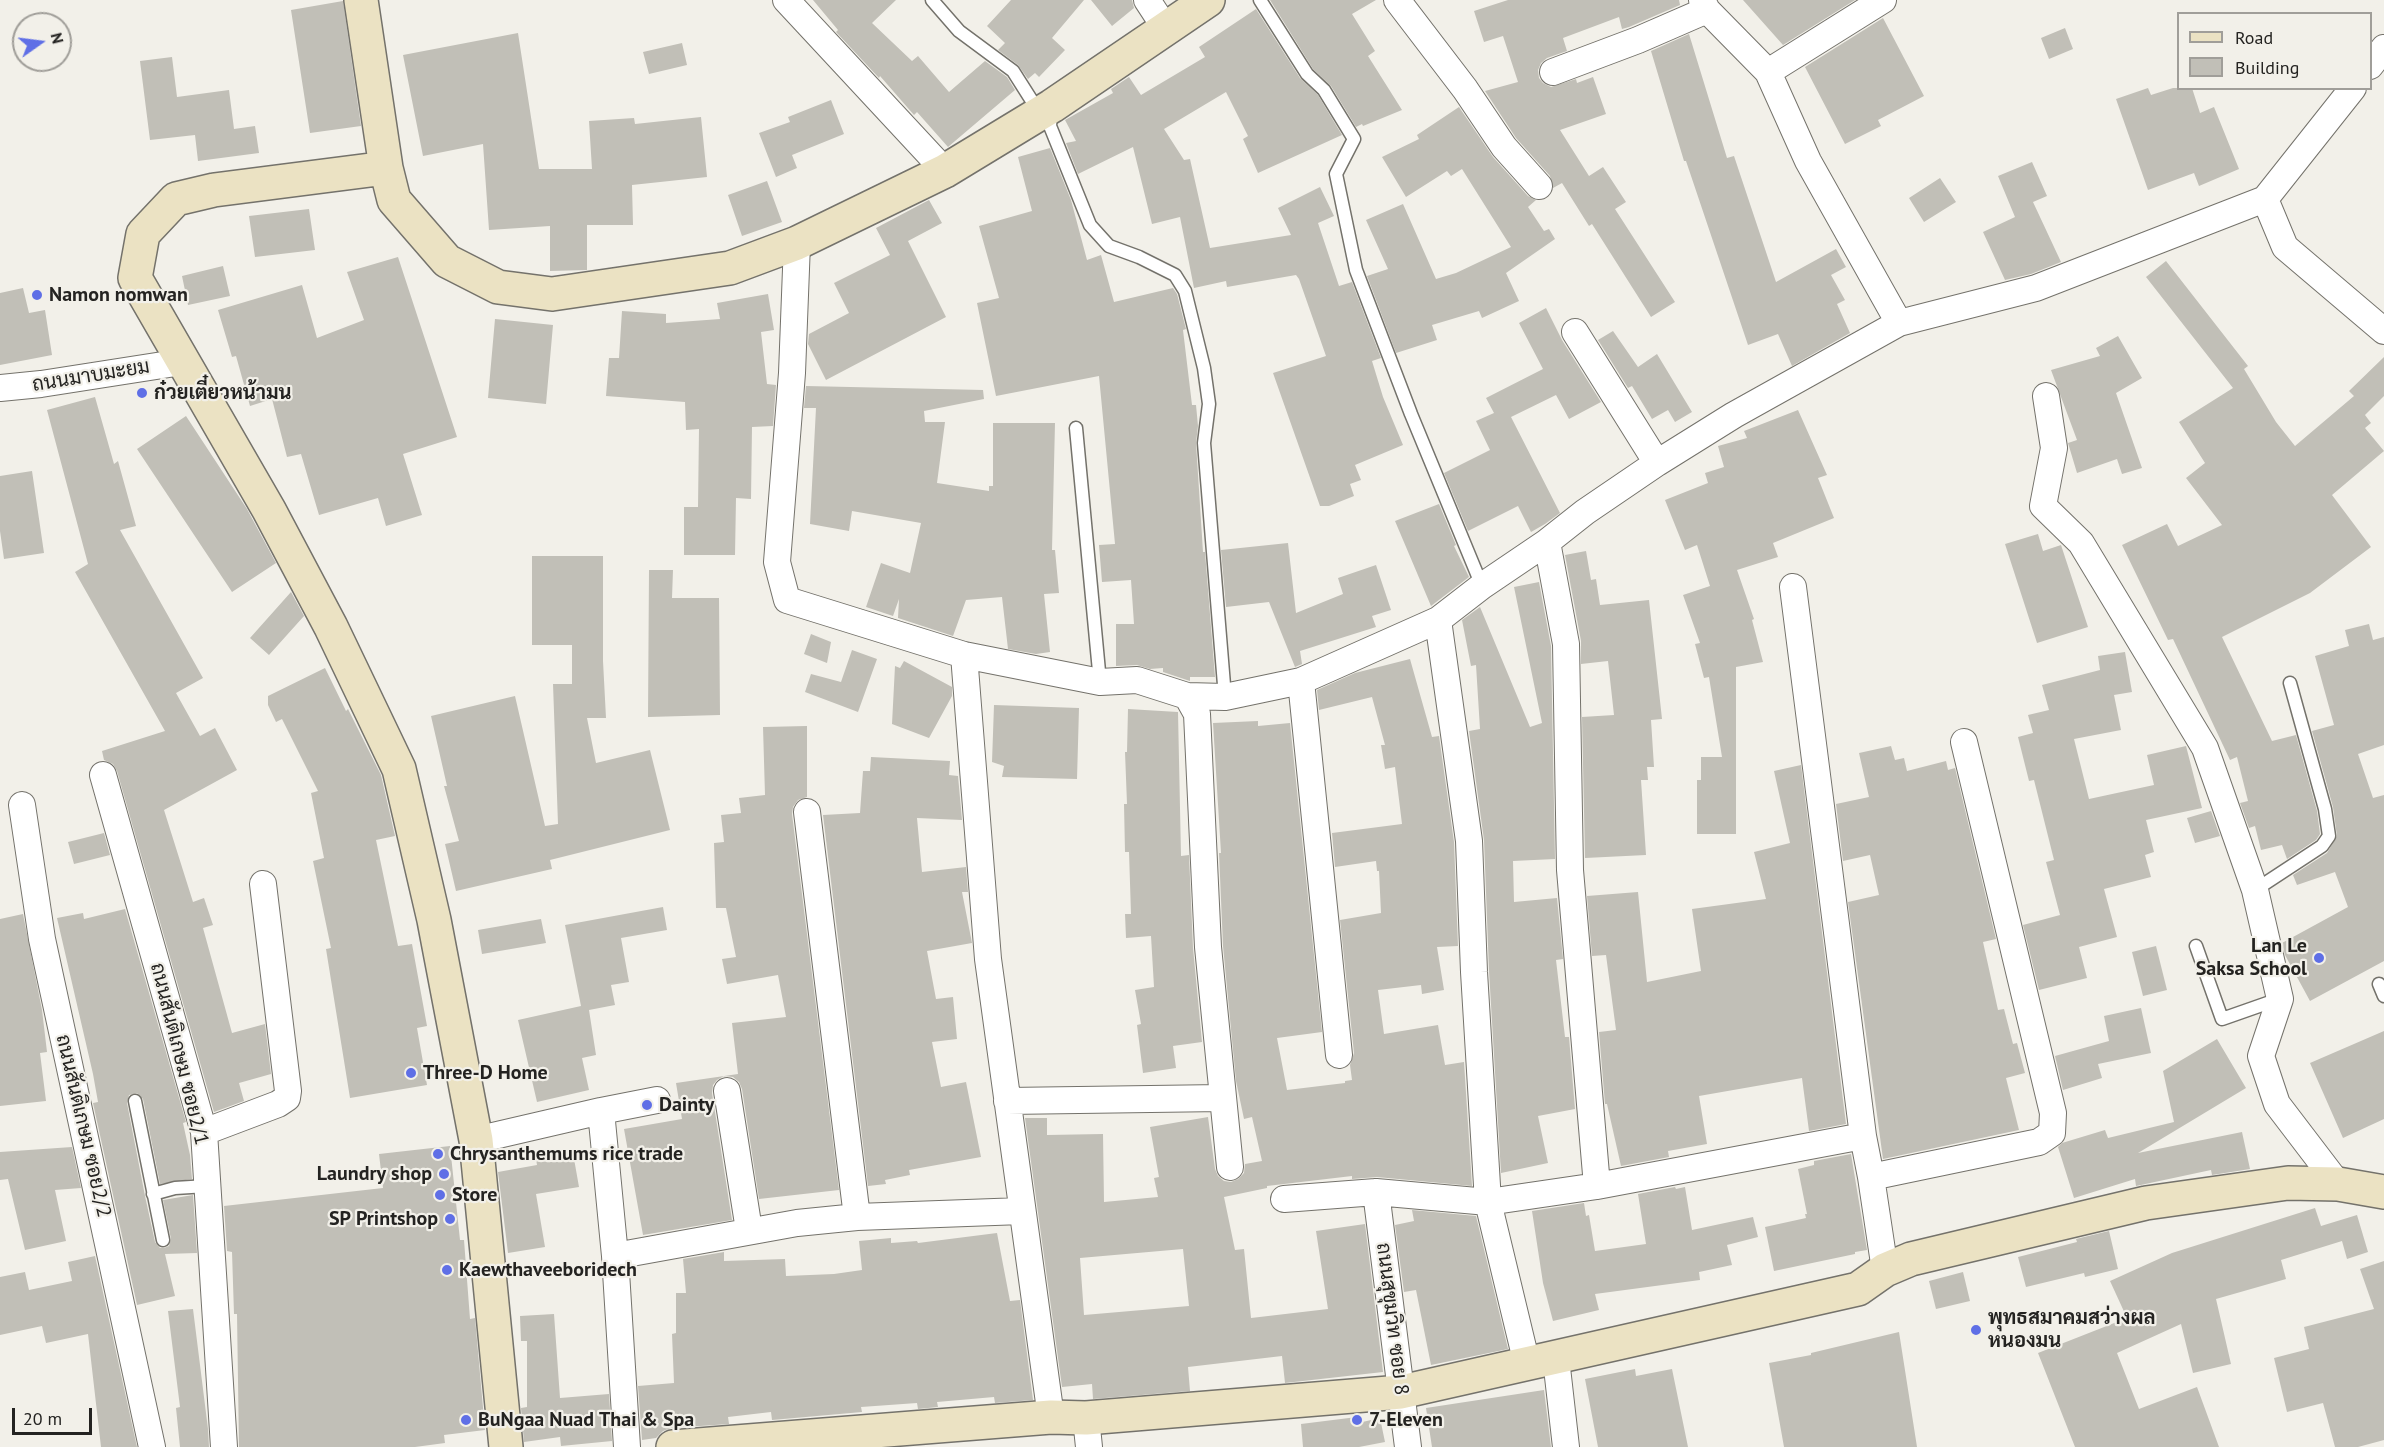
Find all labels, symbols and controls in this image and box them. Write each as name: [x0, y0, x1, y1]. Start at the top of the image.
north arrow: [12, 12, 72, 72]
legend: [2177, 12, 2372, 90]
text: Road: [2235, 26, 2273, 49]
text: N: [47, 31, 68, 46]
text: Building: [2235, 56, 2299, 79]
place label: Namon nomwan: [49, 283, 188, 307]
marker: Namon nomwan: [30, 288, 44, 302]
street label: ถนนมาบมะยม: [31, 355, 151, 397]
place label: ก๋วยเตี๋ยวหน้ามน: [154, 381, 292, 405]
marker: ก๋วยเตี๋ยวหน้ามน: [135, 386, 149, 400]
place label: Lan Le Saksa School: [2196, 934, 2307, 981]
marker: Lan Le Saksa School: [2312, 951, 2326, 965]
street label: ถนนสันติเกษม ซอย2/1: [145, 960, 213, 1148]
street label: ถนนสันติเกษม ซอย2/2: [50, 1032, 116, 1220]
place label: Three-D Home: [423, 1061, 548, 1085]
marker: Three-D Home: [404, 1066, 418, 1080]
place label: Dainty: [659, 1093, 714, 1117]
marker: Dainty: [640, 1098, 654, 1112]
place label: Chrysanthemums rice trade: [450, 1142, 683, 1166]
marker: Chrysanthemums rice trade: [431, 1147, 445, 1161]
place label: Laundry shop: [317, 1162, 432, 1186]
marker: Laundry shop: [437, 1167, 451, 1181]
place label: Store: [452, 1183, 497, 1207]
marker: Store: [433, 1188, 447, 1202]
place label: SP Printshop: [329, 1207, 438, 1231]
marker: SP Printshop: [443, 1212, 457, 1226]
street label: ถนนสุขุมวิท ซอย 8: [1371, 1241, 1413, 1397]
place label: Kaewthaveeboridech: [459, 1258, 637, 1282]
marker: Kaewthaveeboridech: [440, 1263, 454, 1277]
place label: พุทธสมาคมสว่างผล หนองมน: [1988, 1306, 2155, 1353]
marker: พุทธสมาคมสว่างผล หนองมน: [1969, 1323, 1983, 1337]
scale bar: [15, 1396, 94, 1434]
text: 20 m: [23, 1407, 62, 1430]
place label: BuNgaa Nuad Thai & Spa: [478, 1408, 694, 1432]
place label: 7-Eleven: [1369, 1408, 1443, 1432]
marker: BuNgaa Nuad Thai & Spa: [459, 1413, 473, 1427]
marker: 7-Eleven: [1350, 1413, 1364, 1427]

